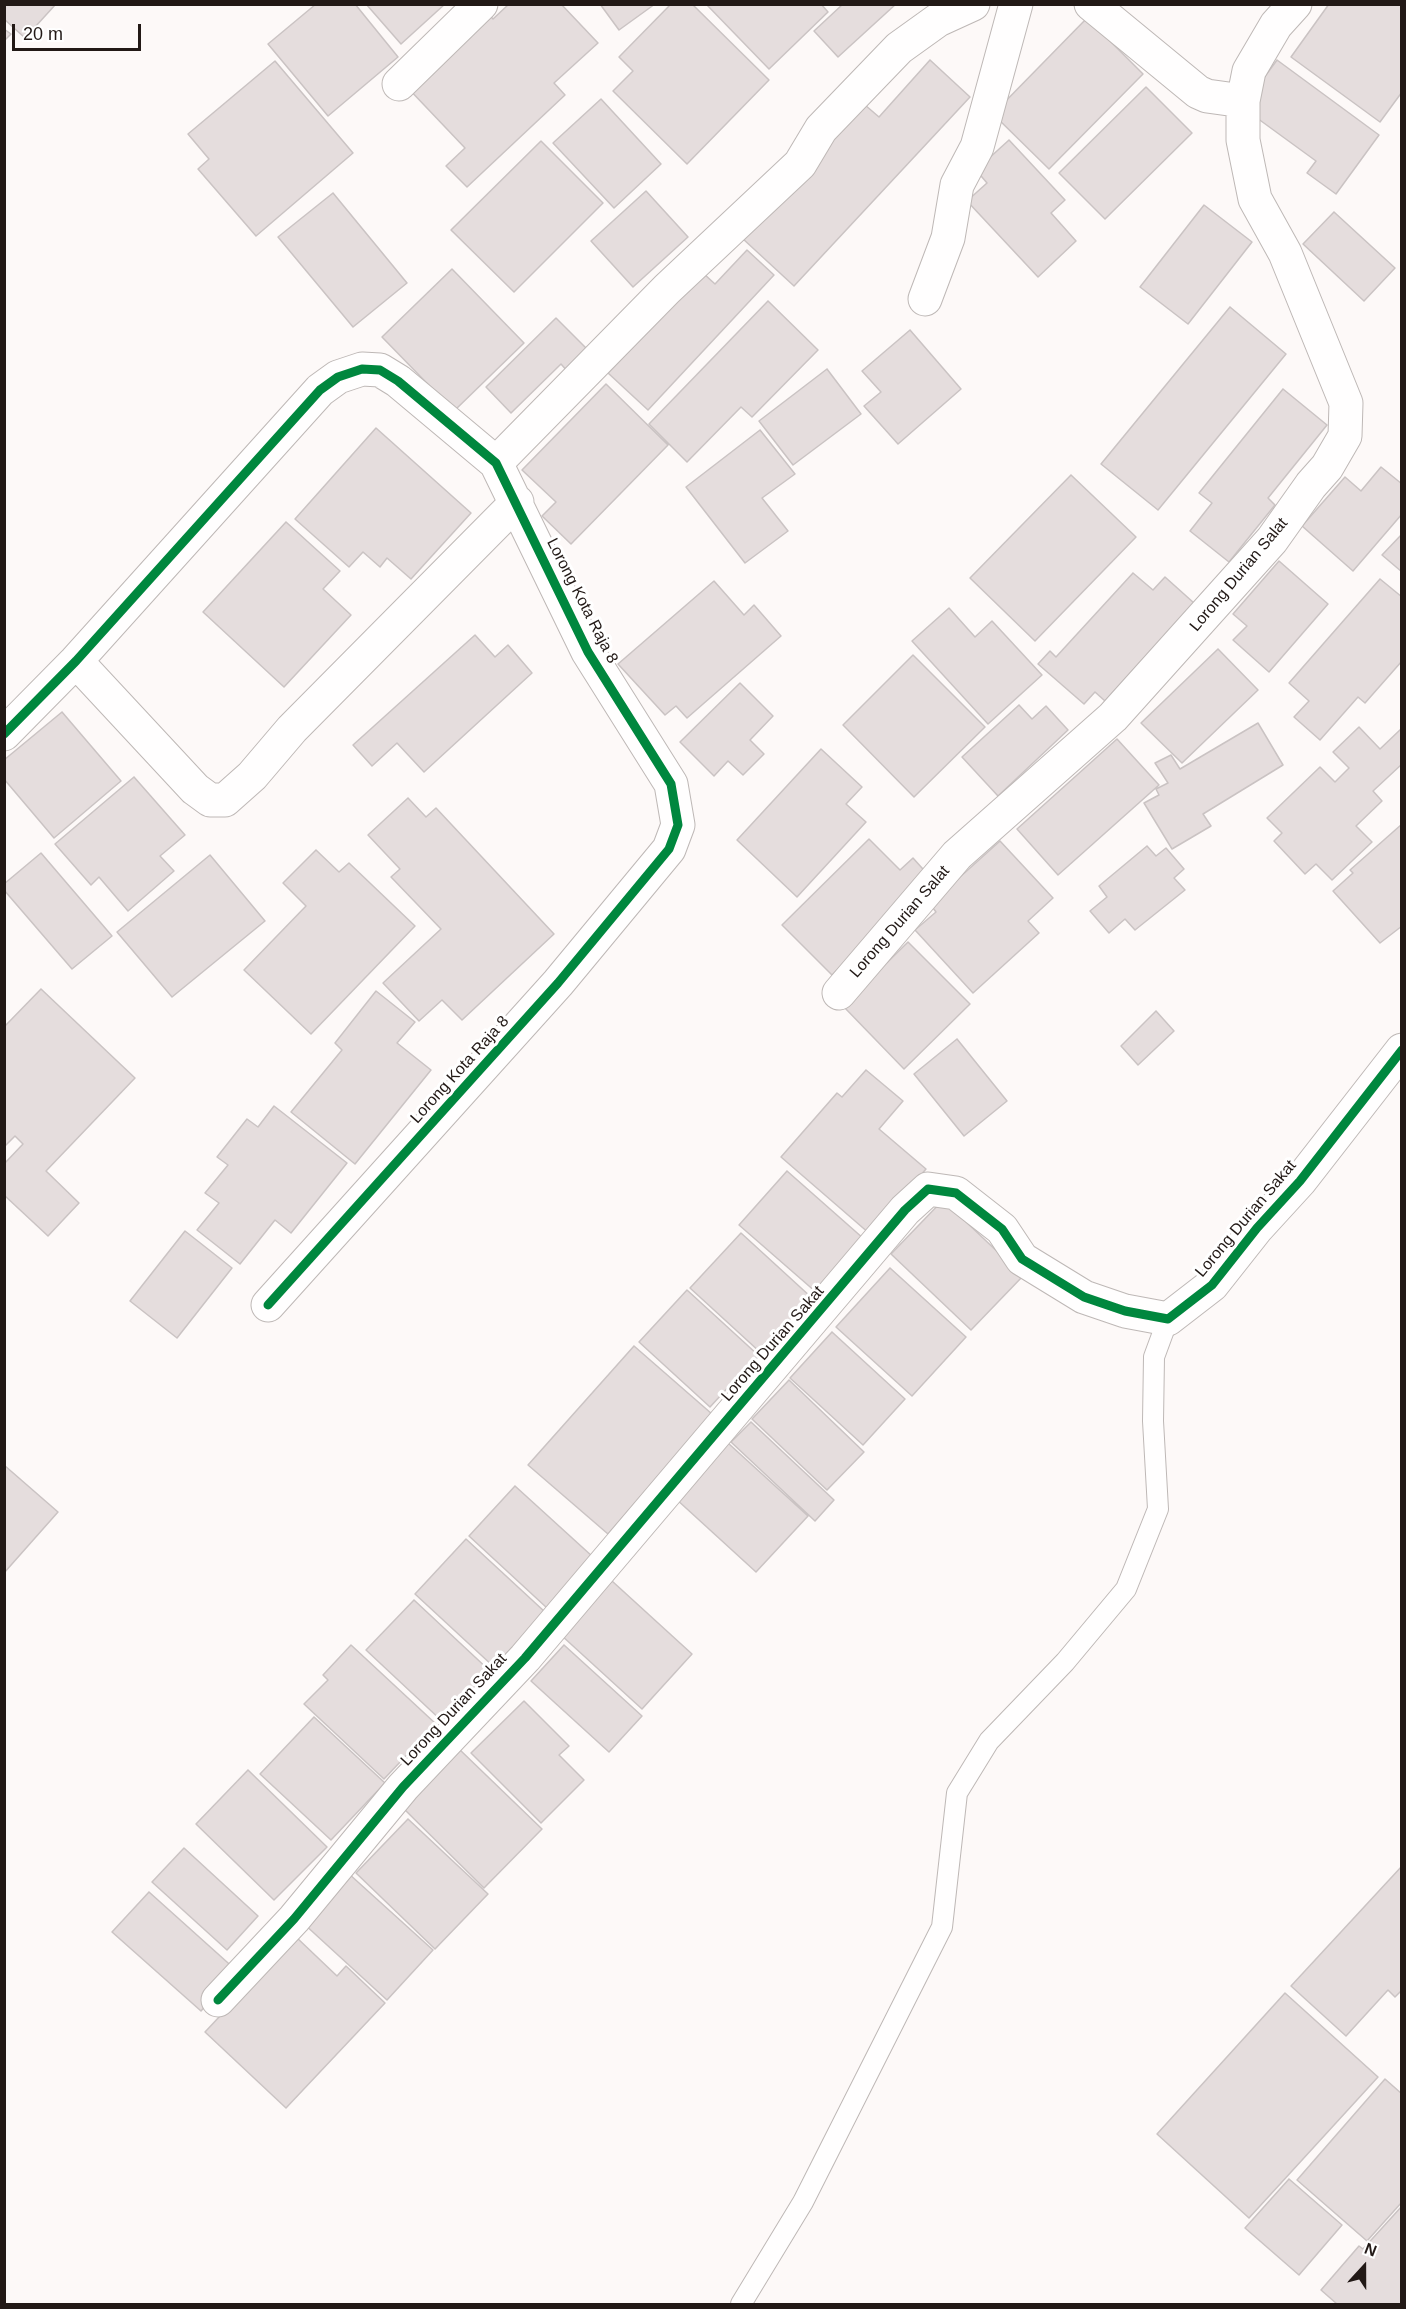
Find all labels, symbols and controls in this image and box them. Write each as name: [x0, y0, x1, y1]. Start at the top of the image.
scale bar: [15, 12, 144, 50]
text: 20 m: [23, 24, 63, 44]
street label: Lorong Durian Salat: [1186, 514, 1292, 636]
street label: Lorong Kota Raja 8: [542, 535, 622, 667]
street label: Lorong Durian Salat: [846, 862, 954, 982]
street label: Lorong Kota Raja 8: [407, 1012, 513, 1128]
street label: Lorong Durian Sakat: [1191, 1157, 1301, 1281]
street label: Lorong Durian Sakat: [718, 1282, 828, 1406]
street label: Lorong Durian Sakat: [397, 1650, 511, 1770]
north arrow: [1334, 2237, 1394, 2297]
text: N: [1362, 2240, 1379, 2260]

